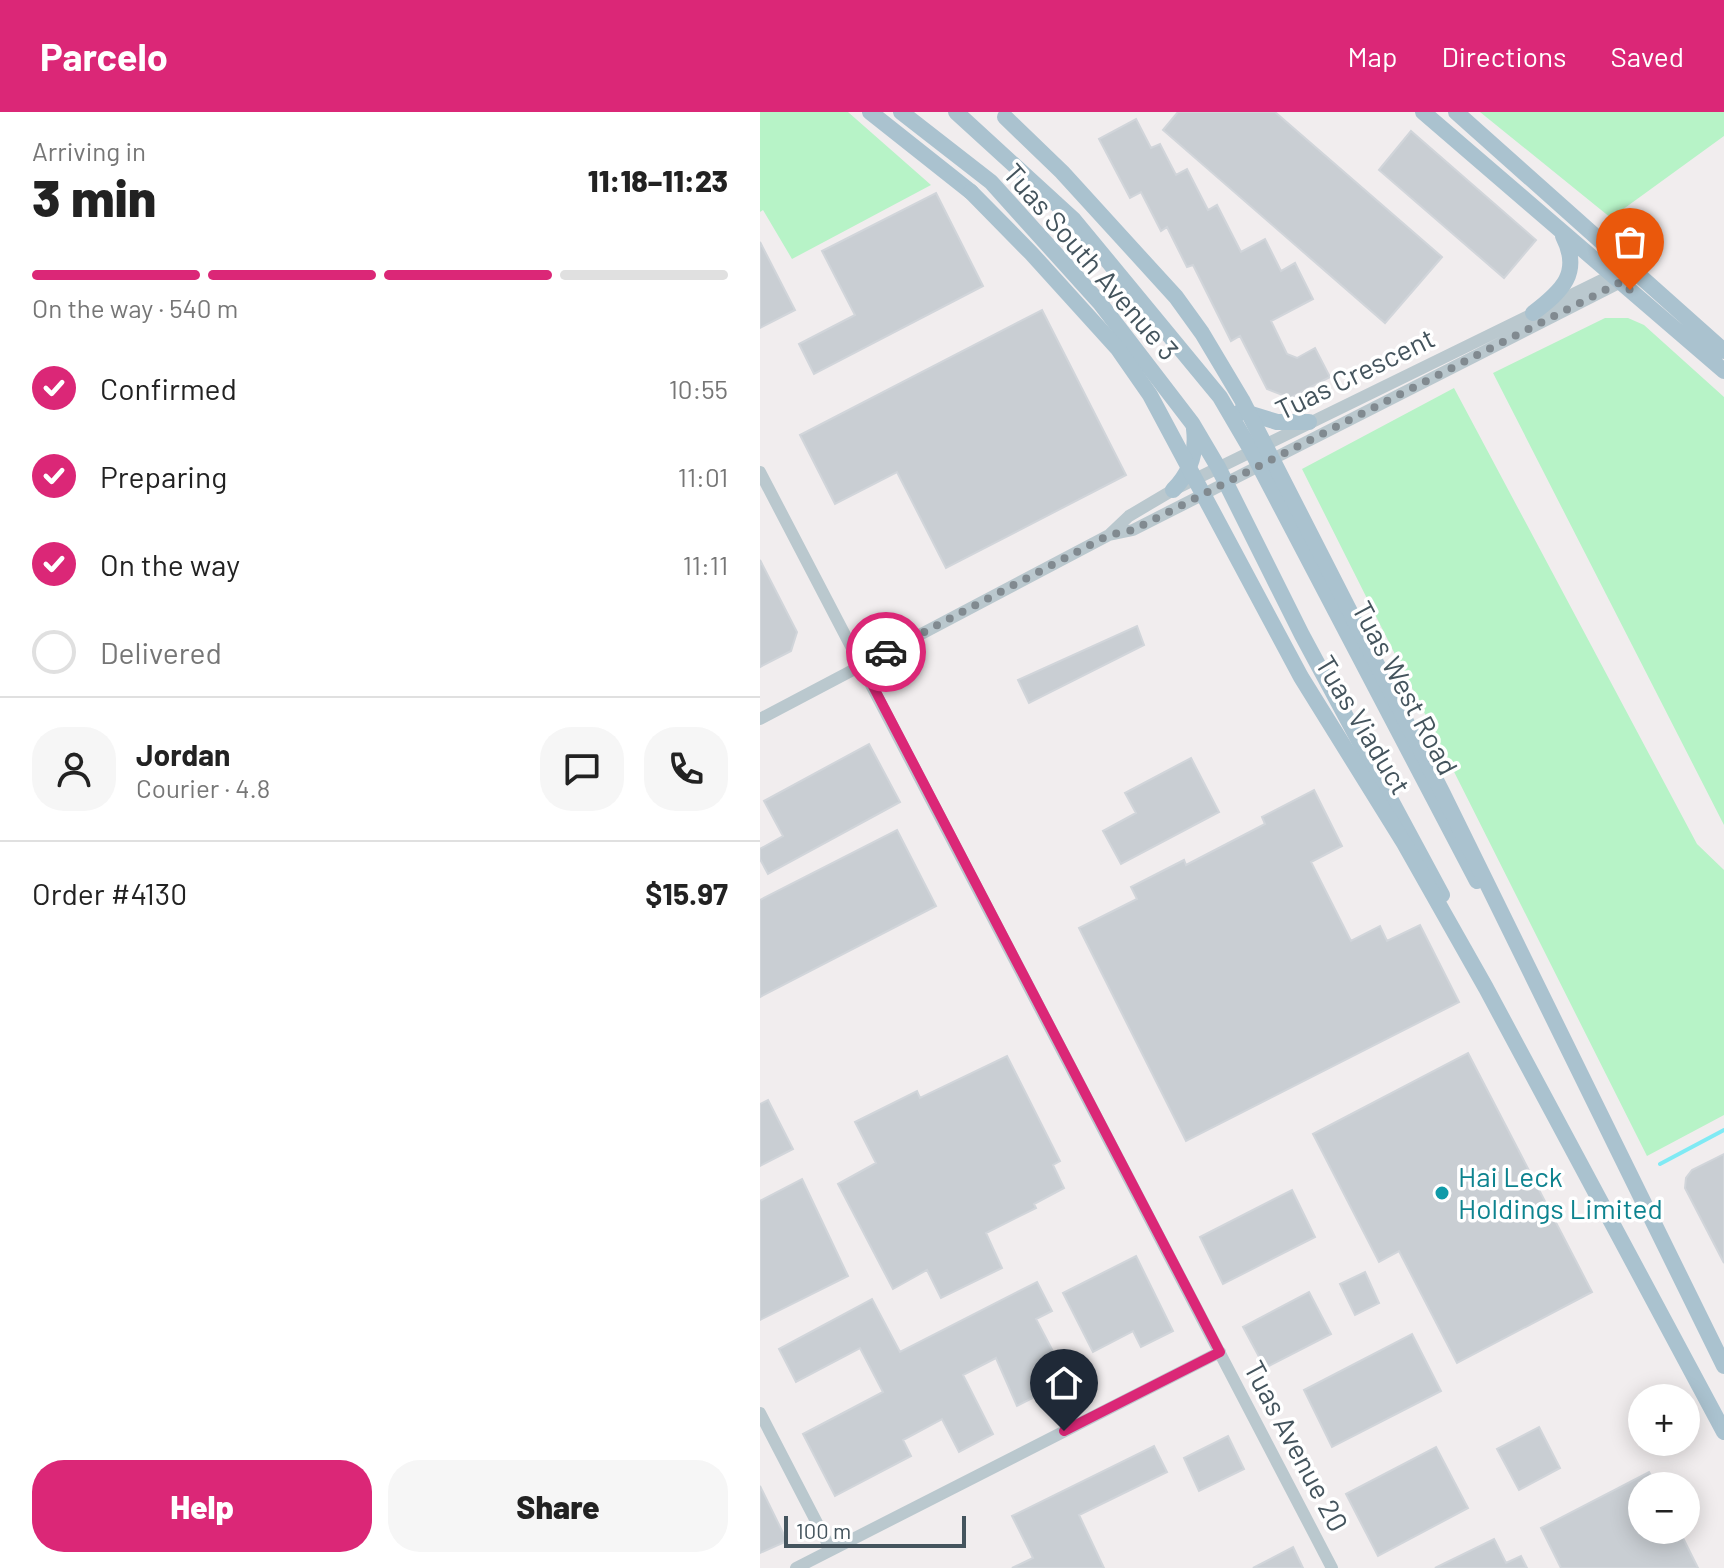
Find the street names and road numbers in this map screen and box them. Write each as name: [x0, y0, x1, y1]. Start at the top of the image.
street label: Tuas South Avenue 3: [997, 156, 1186, 367]
street label: Tuas Crescent: [1269, 320, 1440, 426]
street label: Tuas West Road: [1346, 595, 1466, 780]
street label: Tuas Viaduct: [1309, 649, 1419, 800]
street label: Tuas Avenue 20: [1238, 1354, 1356, 1537]

